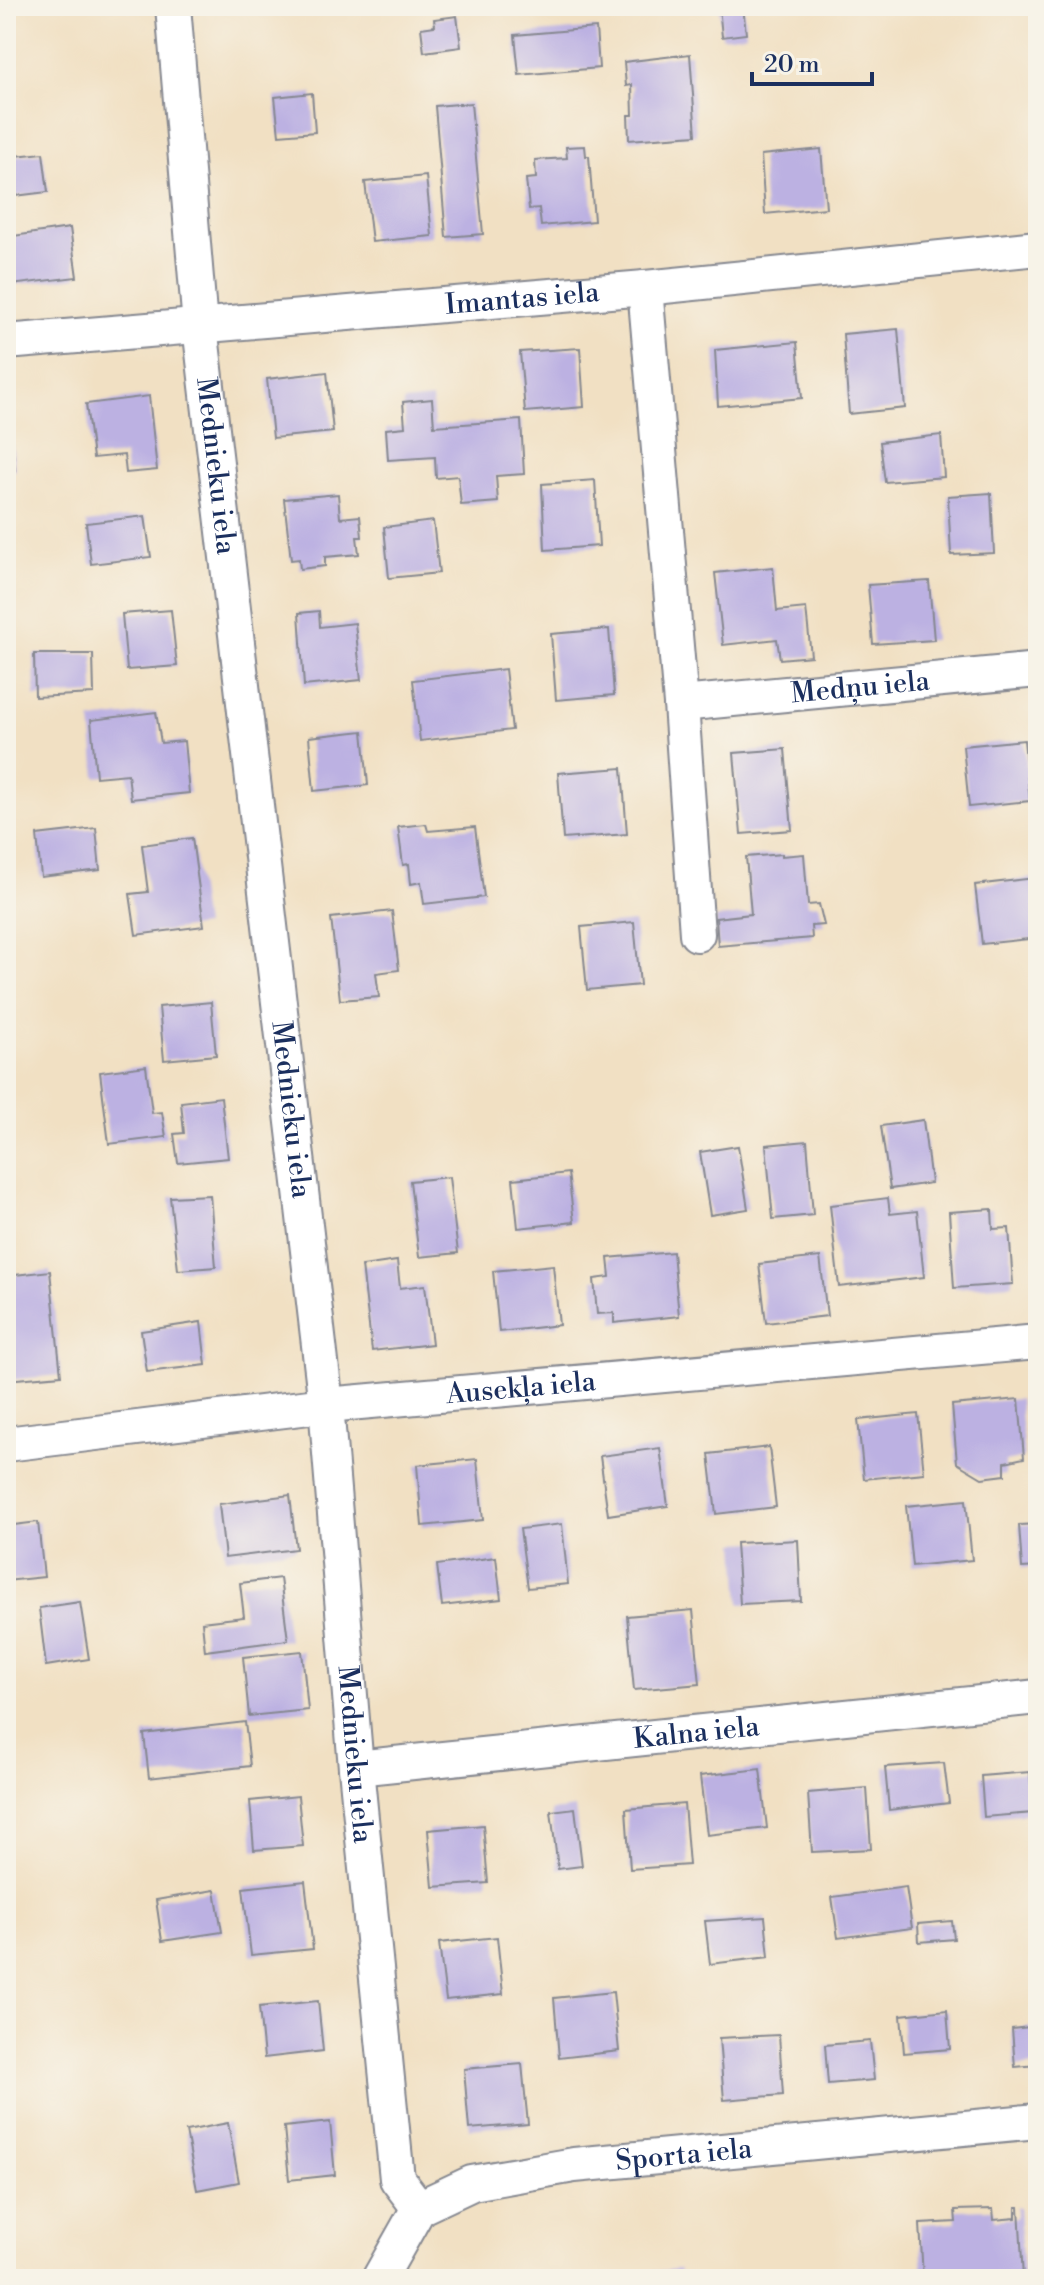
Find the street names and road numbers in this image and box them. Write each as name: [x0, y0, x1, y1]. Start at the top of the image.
street label: Imantas iela: [444, 274, 601, 322]
street label: Mednieku iela: [189, 375, 244, 557]
street label: Medņu iela: [789, 663, 932, 711]
street label: Mednieku iela: [264, 1019, 319, 1201]
street label: Ausekļa iela: [444, 1364, 598, 1412]
street label: Mednieku iela: [330, 1664, 381, 1845]
street label: Kalna iela: [631, 1709, 762, 1757]
street label: Sporta iela: [614, 2131, 755, 2178]

